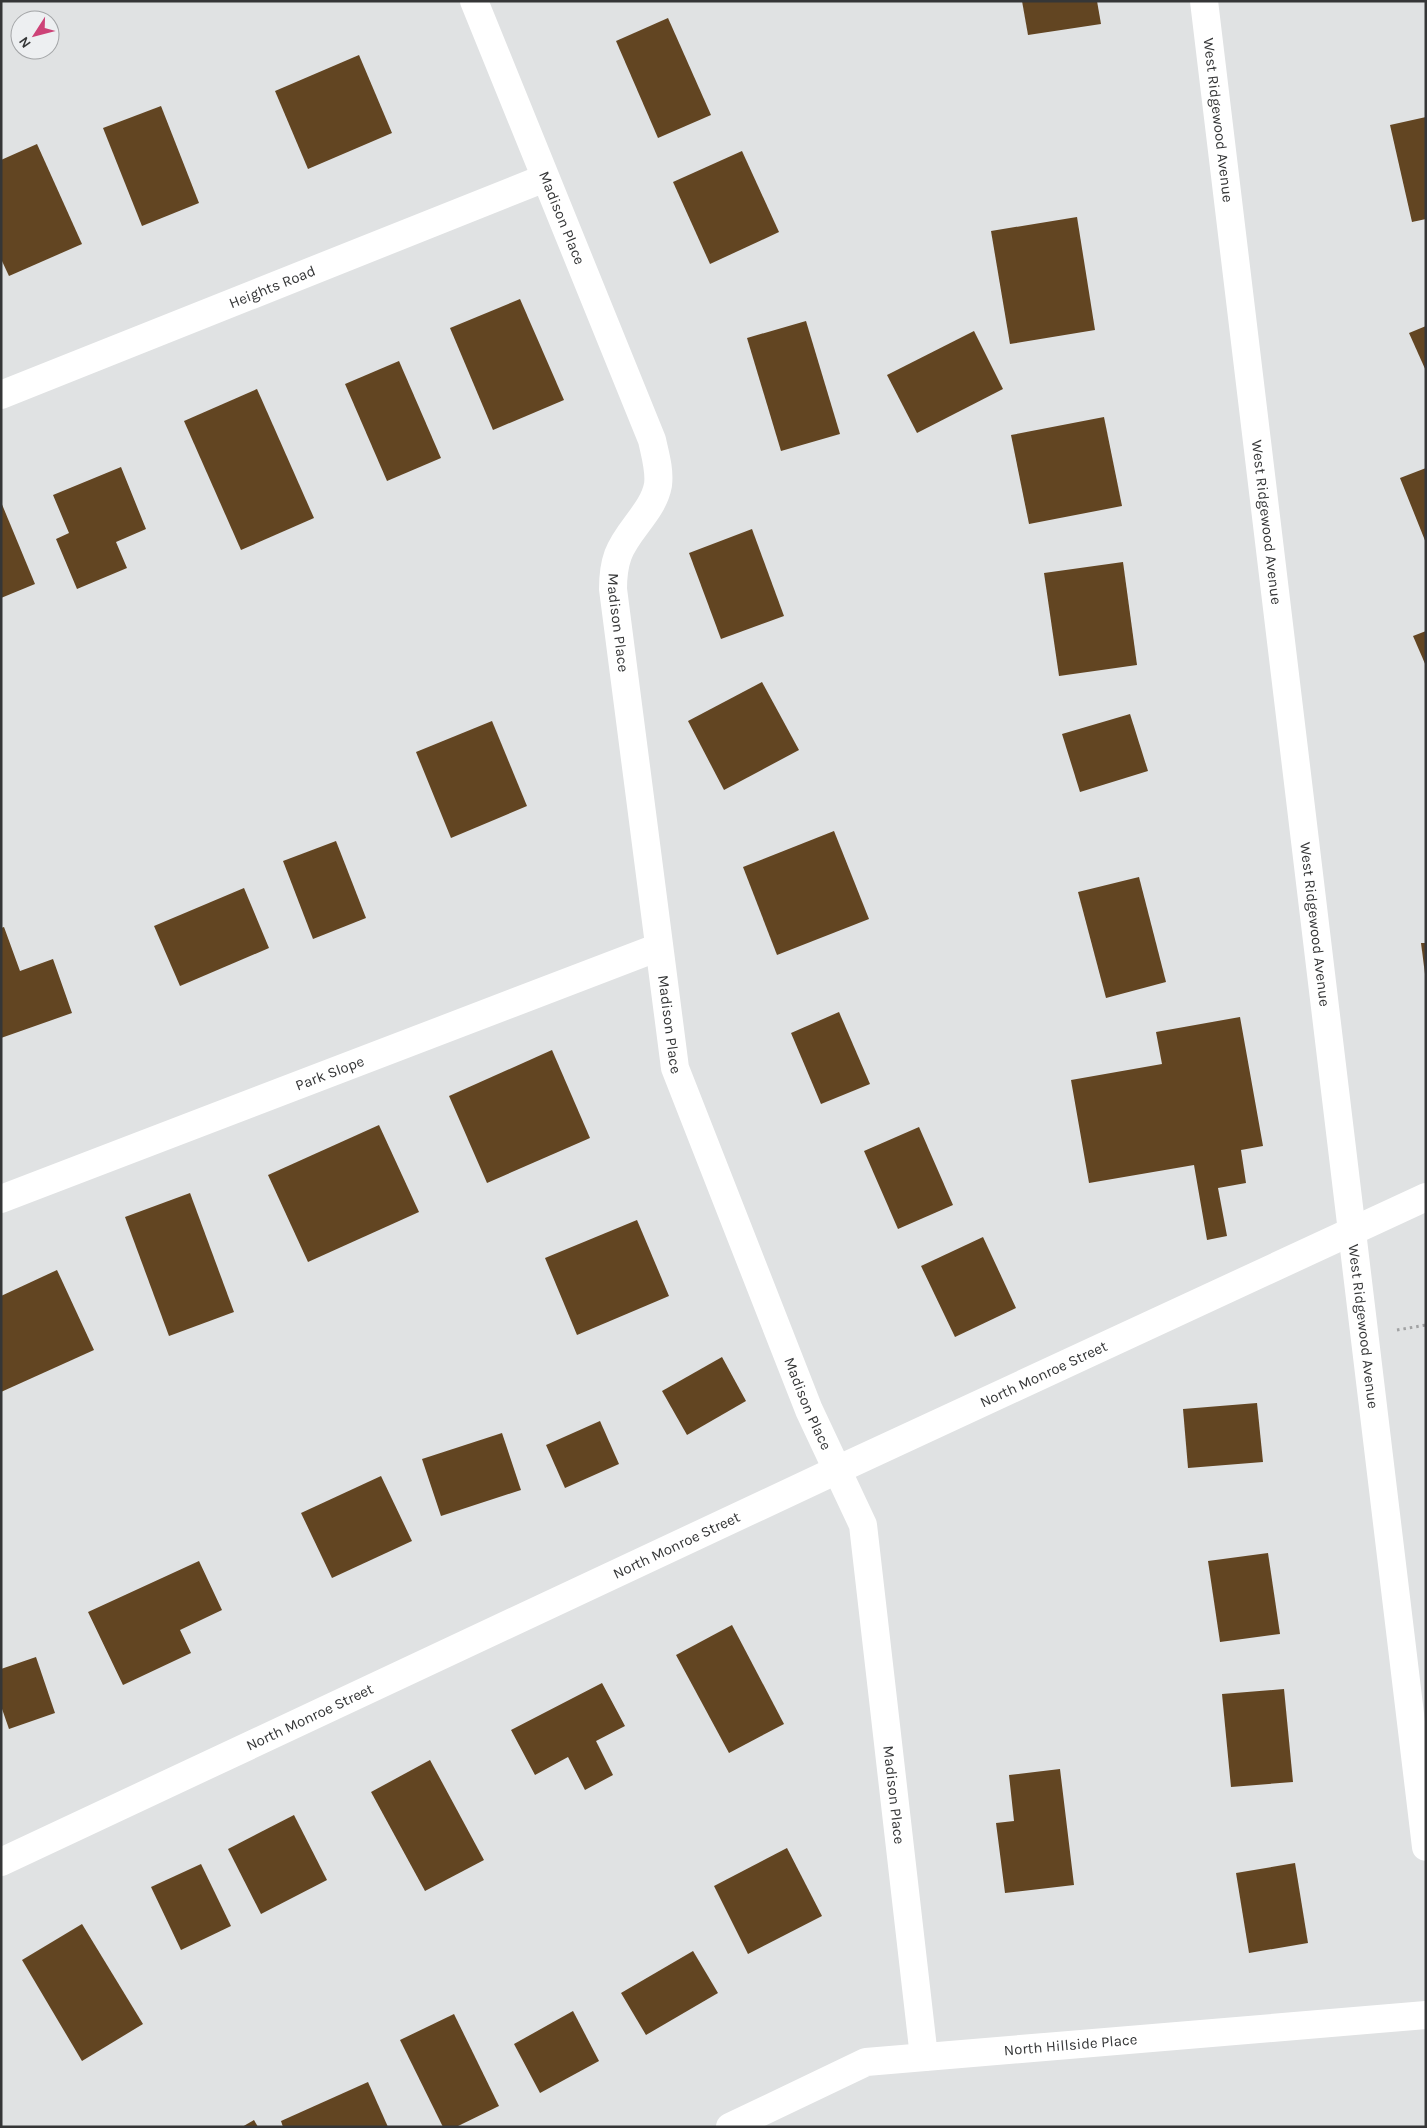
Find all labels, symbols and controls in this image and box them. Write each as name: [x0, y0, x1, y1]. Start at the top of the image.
north arrow: [10, 10, 60, 60]
text: N: [15, 33, 35, 51]
street label: West Ridgewood Avenue: [1200, 37, 1237, 203]
street label: Madison Place: [535, 168, 589, 267]
street label: Heights Road: [226, 262, 318, 312]
street label: West Ridgewood Avenue: [1248, 439, 1286, 606]
street label: Madison Place: [604, 573, 633, 673]
street label: West Ridgewood Avenue: [1296, 841, 1334, 1008]
street label: Madison Place: [654, 974, 685, 1076]
street label: Park Slope: [293, 1052, 367, 1094]
street label: West Ridgewood Avenue: [1345, 1243, 1382, 1410]
street label: North Monroe Street: [977, 1337, 1110, 1412]
street label: Madison Place: [780, 1355, 836, 1453]
street label: North Monroe Street: [610, 1508, 743, 1583]
street label: North Monroe Street: [243, 1680, 376, 1755]
street label: Madison Place: [879, 1744, 909, 1845]
street label: North Hillside Place: [1003, 2030, 1138, 2059]

